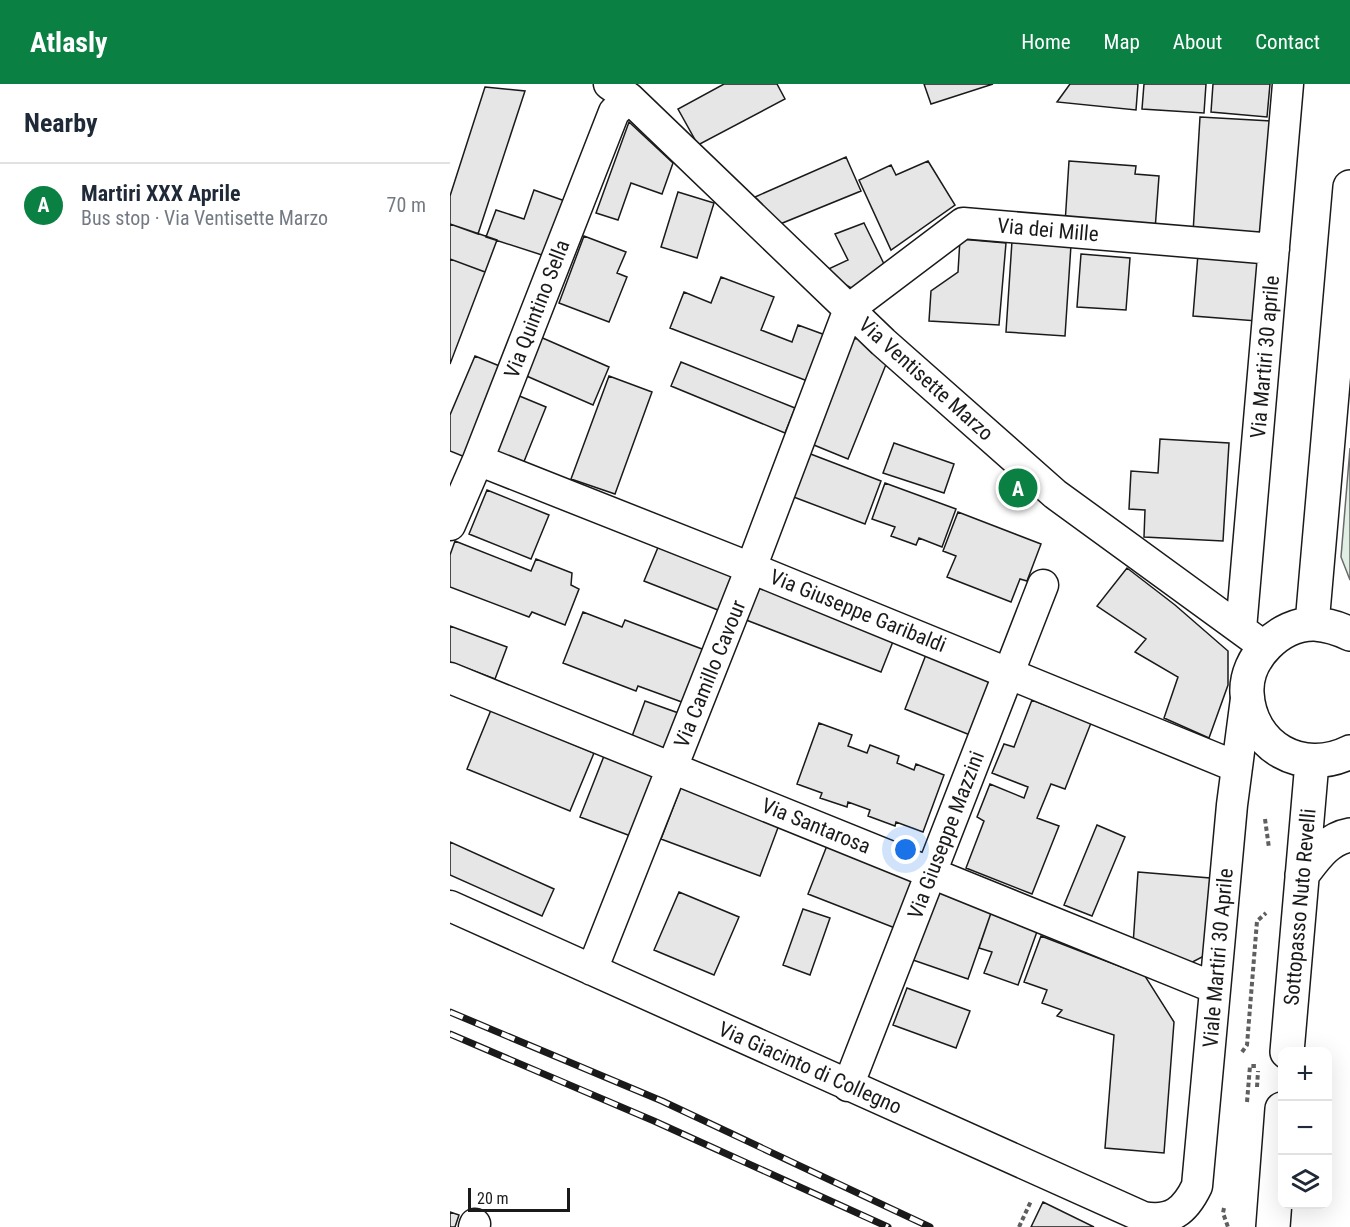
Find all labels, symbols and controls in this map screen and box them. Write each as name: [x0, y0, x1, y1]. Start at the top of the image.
text: Atlasly: [30, 26, 108, 59]
text: Home: [1021, 30, 1071, 54]
text: Map: [1104, 30, 1140, 54]
text: About: [1173, 30, 1222, 54]
text: Contact: [1255, 30, 1320, 54]
text: Nearby: [24, 108, 98, 138]
text: Martiri XXX Aprile: [81, 181, 240, 206]
text: A: [38, 193, 49, 217]
text: 70 m: [387, 193, 426, 217]
text: Bus stop · Via Ventisette Marzo: [81, 206, 328, 230]
street label: Via dei Mille: [996, 214, 1100, 246]
street label: Via Quintino Sella: [500, 236, 574, 382]
street label: Via Martiri 30 aprile: [1246, 275, 1284, 439]
street label: Via Ventisette Marzo: [854, 312, 998, 446]
pin: A: [998, 466, 1038, 510]
street label: Via Giuseppe Garibaldi: [766, 565, 950, 657]
street label: Via Camillo Cavour: [670, 597, 750, 751]
street label: Via Giuseppe Mazzini: [903, 748, 989, 922]
street label: Via Santarosa: [758, 793, 874, 859]
street label: Sottopasso Nuto Revelli: [1279, 807, 1321, 1007]
your location: [891, 835, 920, 864]
street label: Viale Martiri 30 Aprile: [1198, 867, 1238, 1049]
street label: Via Giacinto di Collegno: [715, 1017, 905, 1119]
map controls: [1278, 1047, 1332, 1209]
button: +: [1278, 1047, 1332, 1101]
button: −: [1278, 1101, 1332, 1155]
button: layers: [1278, 1155, 1332, 1209]
scale bar: [468, 1185, 570, 1212]
text: 20 m: [477, 1189, 509, 1208]

